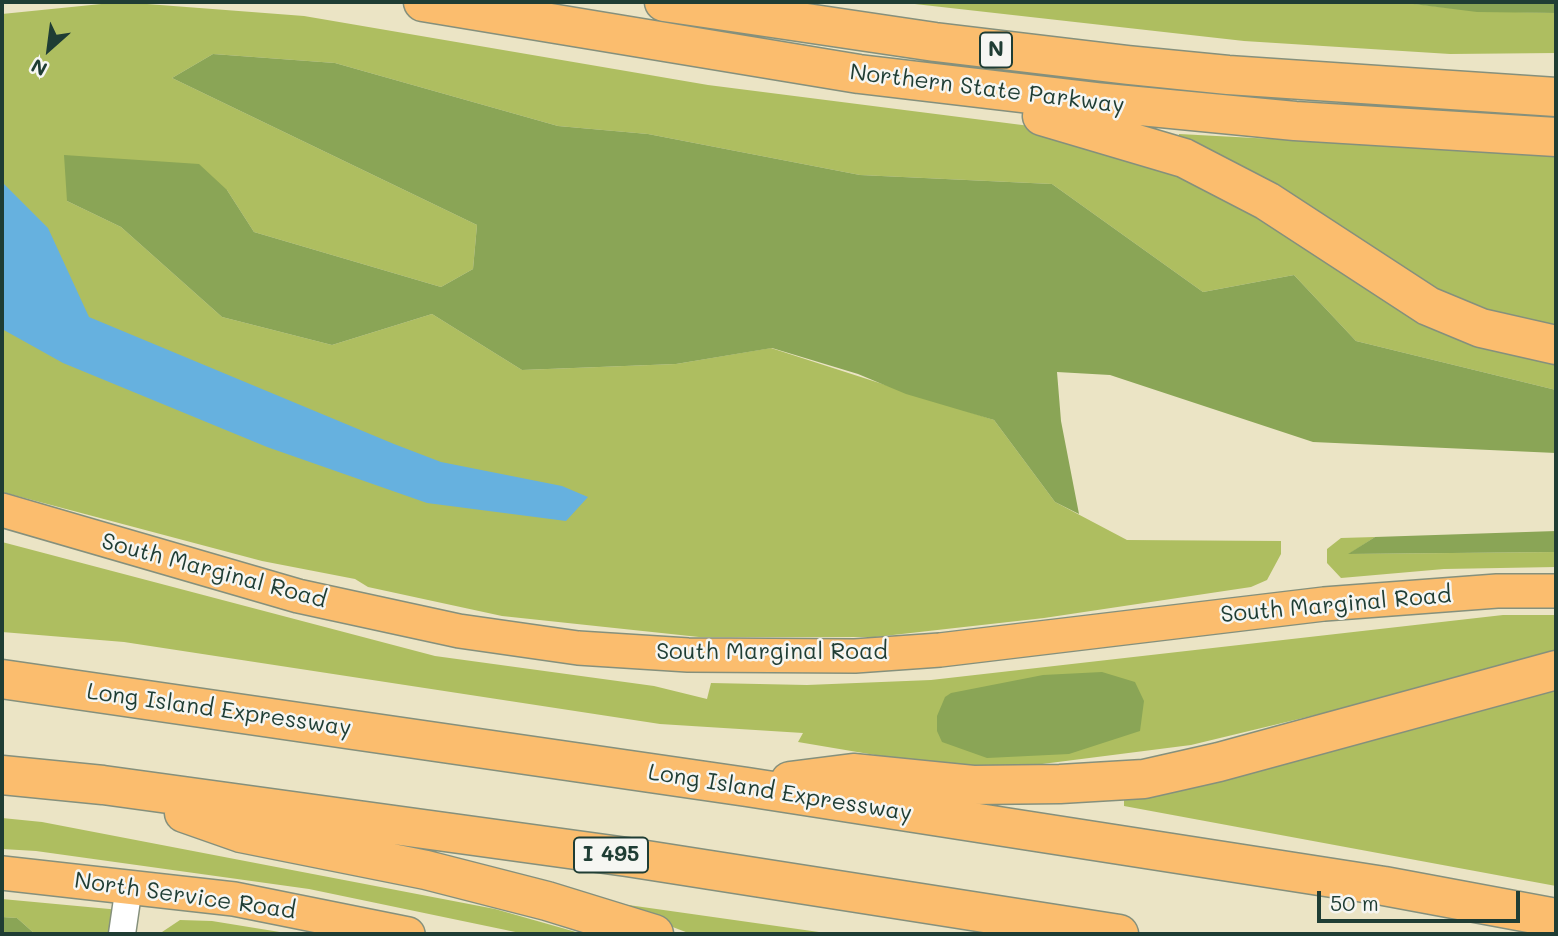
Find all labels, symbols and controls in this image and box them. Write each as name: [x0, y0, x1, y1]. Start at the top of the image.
north arrow: [14, 14, 84, 84]
road number: N: [980, 32, 1012, 68]
text: N: [27, 54, 51, 82]
street label: Northern State Parkway: [848, 58, 1126, 120]
street label: South Marginal Road: [99, 528, 329, 614]
street label: South Marginal Road: [1219, 581, 1453, 629]
street label: South Marginal Road: [656, 638, 888, 666]
street label: Long Island Expressway: [85, 678, 353, 742]
street label: Long Island Expressway: [646, 759, 914, 827]
road number: I 495: [574, 838, 648, 872]
street label: North Service Road: [73, 867, 297, 925]
scale bar: [1320, 876, 1523, 920]
text: 50 m: [1330, 889, 1379, 916]

